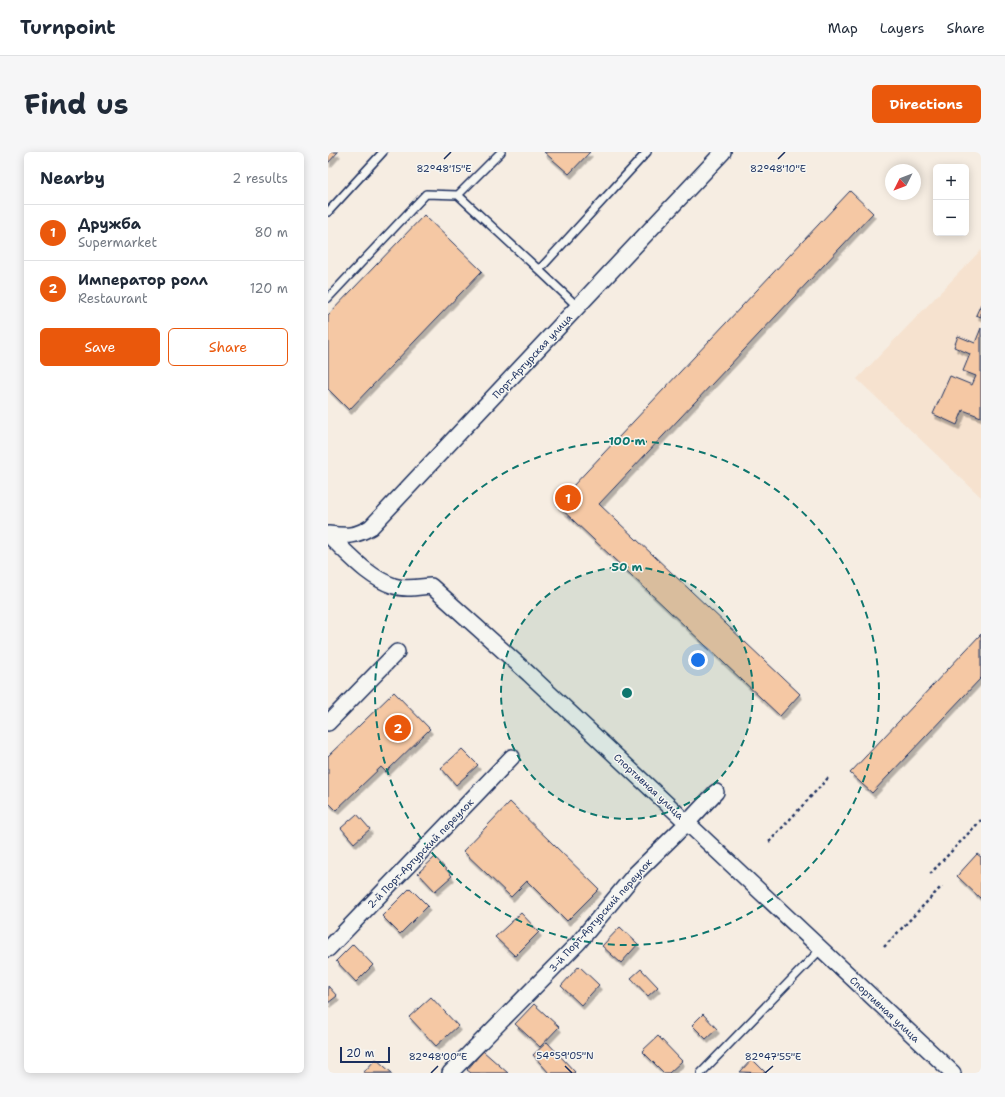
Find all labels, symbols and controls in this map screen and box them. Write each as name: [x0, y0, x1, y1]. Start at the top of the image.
text: Turnpoint: [20, 15, 116, 40]
text: Map: [828, 19, 858, 37]
text: Layers: [880, 19, 924, 37]
text: Share: [946, 19, 985, 37]
text: Find us: [24, 85, 129, 123]
button: Directions: [872, 85, 981, 123]
text: 82°48'15"E: [416, 162, 472, 175]
text: 82°48'10"E: [750, 162, 806, 175]
north arrow: [885, 164, 921, 200]
map controls: [933, 164, 969, 236]
button: +: [933, 164, 969, 200]
text: Nearby: [40, 167, 105, 189]
text: 2 results: [232, 170, 288, 187]
button: −: [933, 200, 969, 236]
text: Дружба: [78, 214, 141, 234]
text: 1: [50, 224, 56, 241]
text: 80 m: [254, 224, 288, 241]
text: Supermarket: [78, 234, 157, 251]
text: Император ролл: [78, 270, 208, 290]
text: 2: [48, 280, 58, 297]
text: 120 m: [250, 280, 288, 297]
text: Restaurant: [78, 290, 148, 307]
street label: Порт-Артурская улица: [490, 311, 575, 401]
button: Save: [40, 328, 160, 366]
button: Share: [168, 328, 288, 366]
text: 100 m: [609, 433, 646, 449]
pin: 1: [555, 483, 581, 513]
text: 50 m: [612, 559, 643, 575]
your location: [688, 650, 708, 670]
centre of rings: [620, 686, 634, 700]
pin: 2: [385, 713, 411, 743]
street label: Спортивная улица: [611, 751, 687, 823]
street label: 2-й Порт-Артурский переулок: [364, 795, 477, 911]
street label: 3-й Порт-Артурский переулок: [546, 855, 655, 975]
street label: Спортивная улица: [847, 974, 923, 1046]
scale bar: [340, 1045, 390, 1064]
text: 20 m: [346, 1046, 374, 1061]
text: 54°59'05"N: [536, 1049, 594, 1062]
text: 82°48'00"E: [409, 1050, 467, 1063]
text: 82°47'55"E: [745, 1050, 801, 1063]

